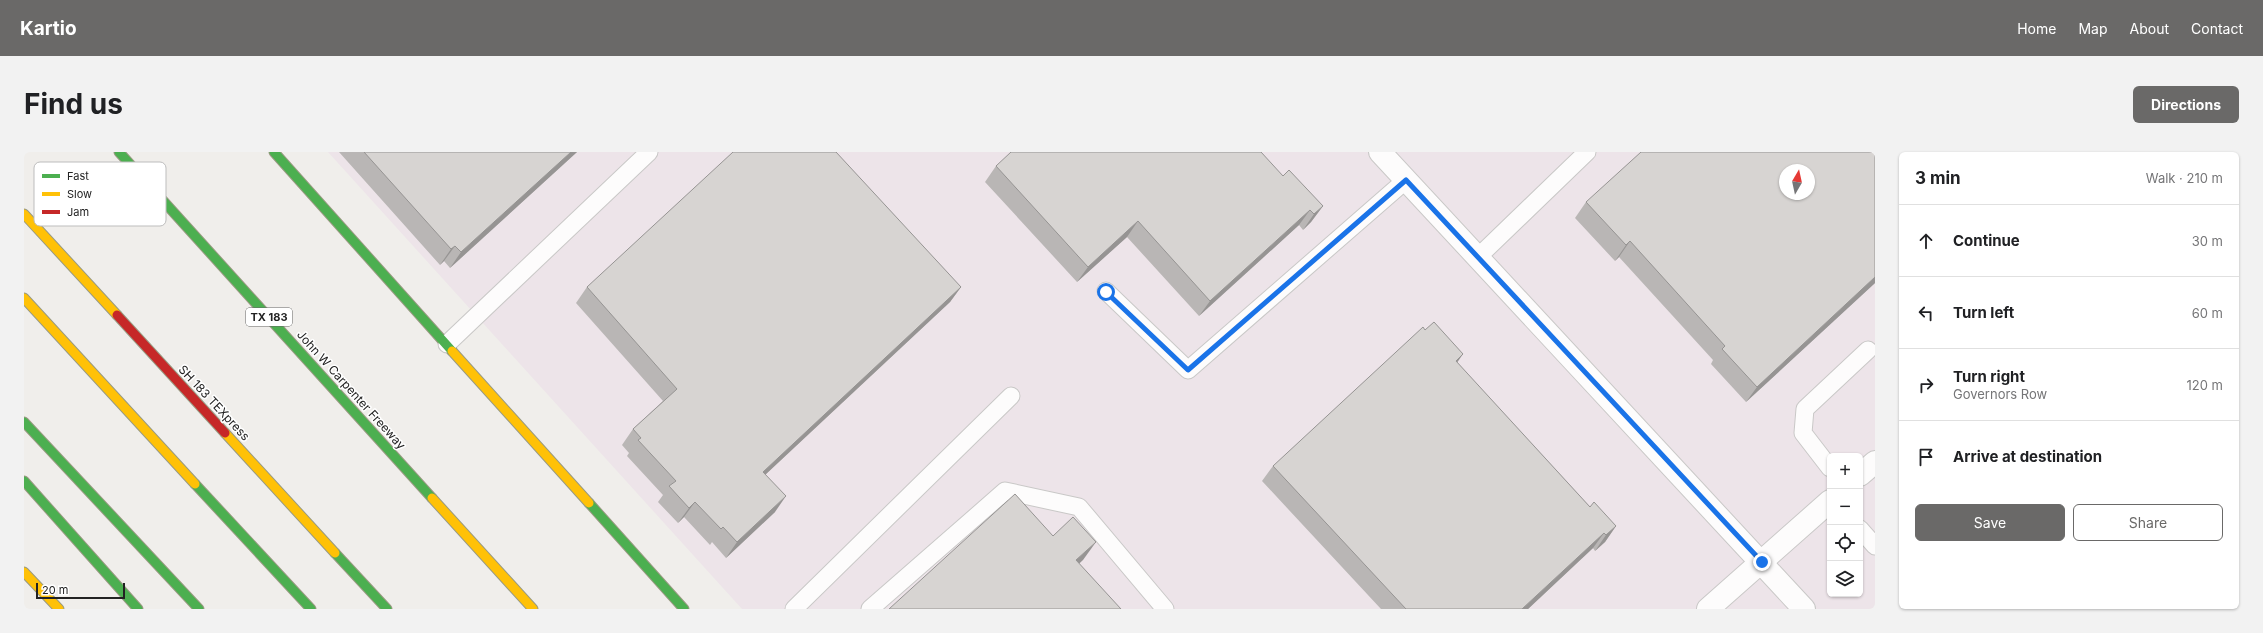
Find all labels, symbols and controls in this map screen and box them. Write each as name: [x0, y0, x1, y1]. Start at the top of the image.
text: Kartio: [20, 17, 77, 40]
text: Home: [2017, 20, 2056, 37]
text: Map: [2078, 20, 2108, 37]
text: About: [2130, 20, 2169, 37]
text: Contact: [2191, 20, 2243, 37]
button: Directions: [2133, 86, 2239, 123]
text: Find us: [24, 87, 123, 121]
legend: [34, 162, 166, 226]
north arrow: [1779, 164, 1815, 200]
text: 3 min: [1915, 168, 1961, 188]
text: Fast: [67, 169, 89, 183]
text: Walk · 210 m: [2146, 170, 2223, 186]
text: Slow: [67, 187, 92, 201]
text: Jam: [67, 205, 89, 219]
icon: ahead: [1915, 230, 1937, 252]
text: Continue: [1953, 231, 2020, 250]
text: 30 m: [2192, 233, 2223, 249]
route start: [1097, 283, 1115, 301]
icon: left: [1915, 302, 1937, 324]
text: Turn left: [1953, 303, 2014, 322]
text: 60 m: [2192, 305, 2223, 321]
road number: TX 183: [246, 308, 292, 326]
street label: John W Carpenter Freeway: [294, 327, 409, 452]
street label: SH 183 TEXpress: [176, 362, 253, 443]
text: Turn right: [1953, 367, 2025, 386]
icon: right: [1915, 374, 1937, 396]
text: 120 m: [2187, 377, 2223, 393]
text: Governors Row: [1953, 386, 2047, 402]
icon: arrive: [1915, 446, 1937, 468]
text: Arrive at destination: [1953, 447, 2102, 466]
map controls: [1827, 453, 1863, 597]
button: +: [1827, 453, 1863, 489]
button: −: [1827, 489, 1863, 525]
button: Save: [1915, 504, 2065, 541]
button: Share: [2073, 504, 2223, 541]
button: locate: [1827, 525, 1863, 561]
route end: [1753, 553, 1771, 571]
button: layers: [1827, 561, 1863, 597]
scale bar: [36, 581, 125, 600]
text: 20 m: [42, 583, 68, 597]

